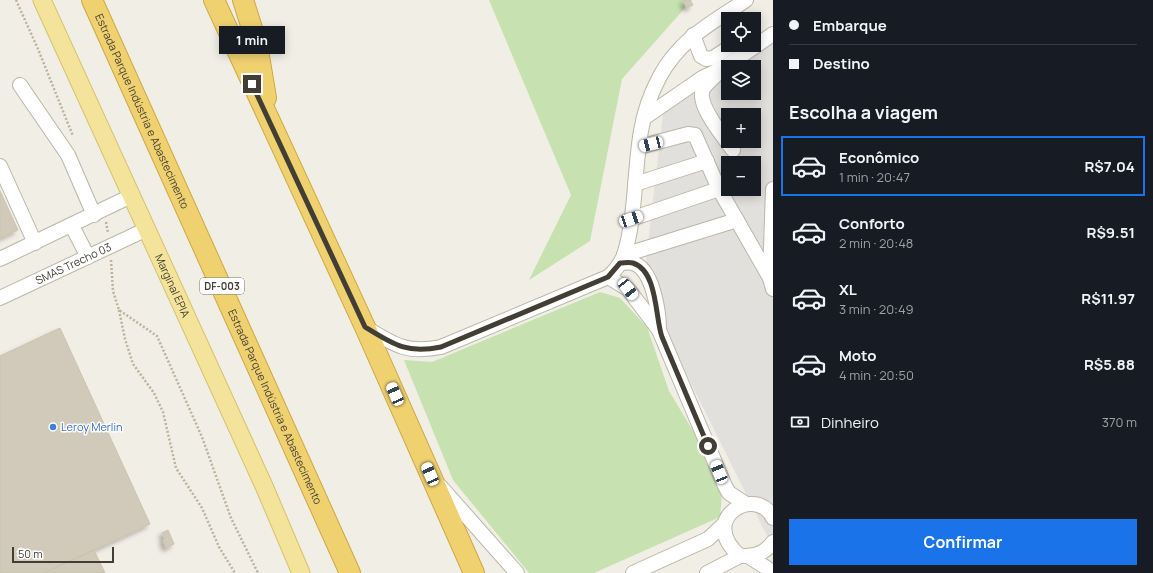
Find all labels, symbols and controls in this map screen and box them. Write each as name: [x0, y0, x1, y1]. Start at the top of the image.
street label: Estrada Parque Indústria e Abastecimento: [92, 11, 193, 211]
map controls: [721, 12, 761, 196]
button: locate: [721, 12, 761, 52]
text: Embarque: [813, 15, 887, 36]
callout: 1 min: [219, 26, 285, 54]
text: 1 min: [236, 31, 268, 49]
text: Destino: [813, 53, 870, 74]
button: layers: [721, 60, 761, 100]
route end: [243, 75, 261, 93]
text: Escolha a viagem: [789, 100, 938, 124]
button: +: [721, 108, 761, 148]
car: [638, 135, 664, 153]
text: Econômico: [839, 147, 919, 168]
icon: car: [791, 148, 827, 184]
button: −: [721, 156, 761, 196]
text: R$7.04: [1084, 156, 1135, 177]
text: 1 min · 20:47: [839, 168, 910, 186]
car: [618, 209, 644, 229]
text: Conforto: [839, 213, 905, 234]
icon: car: [791, 214, 827, 250]
text: R$9.51: [1087, 222, 1135, 243]
text: 2 min · 20:48: [839, 234, 913, 252]
street label: SMAS Trecho 03: [33, 239, 114, 287]
street label: Marginal EPIA: [152, 251, 194, 320]
car: [616, 276, 640, 302]
road number: DF-003: [200, 278, 244, 294]
text: XL: [839, 279, 857, 300]
icon: car: [791, 280, 827, 316]
text: R$11.97: [1081, 288, 1135, 309]
text: 3 min · 20:49: [839, 300, 914, 318]
street label: Estrada Parque Indústria e Abastecimento: [225, 306, 326, 507]
text: Moto: [839, 345, 876, 366]
icon: car: [791, 346, 827, 382]
text: R$5.88: [1084, 354, 1135, 375]
text: 4 min · 20:50: [839, 366, 914, 384]
car: [385, 381, 405, 407]
icon: cash: [789, 411, 811, 433]
text: Dinheiro: [821, 412, 879, 433]
text: 370 m: [1102, 413, 1137, 431]
place label: Leroy Merlin: [61, 419, 123, 434]
marker: Leroy Merlin: [48, 422, 58, 432]
route start: [699, 437, 717, 455]
car: [709, 459, 729, 485]
car: [420, 461, 440, 487]
button: Confirmar: [789, 519, 1137, 565]
scale bar: [12, 545, 114, 564]
text: 50 m: [18, 546, 43, 561]

